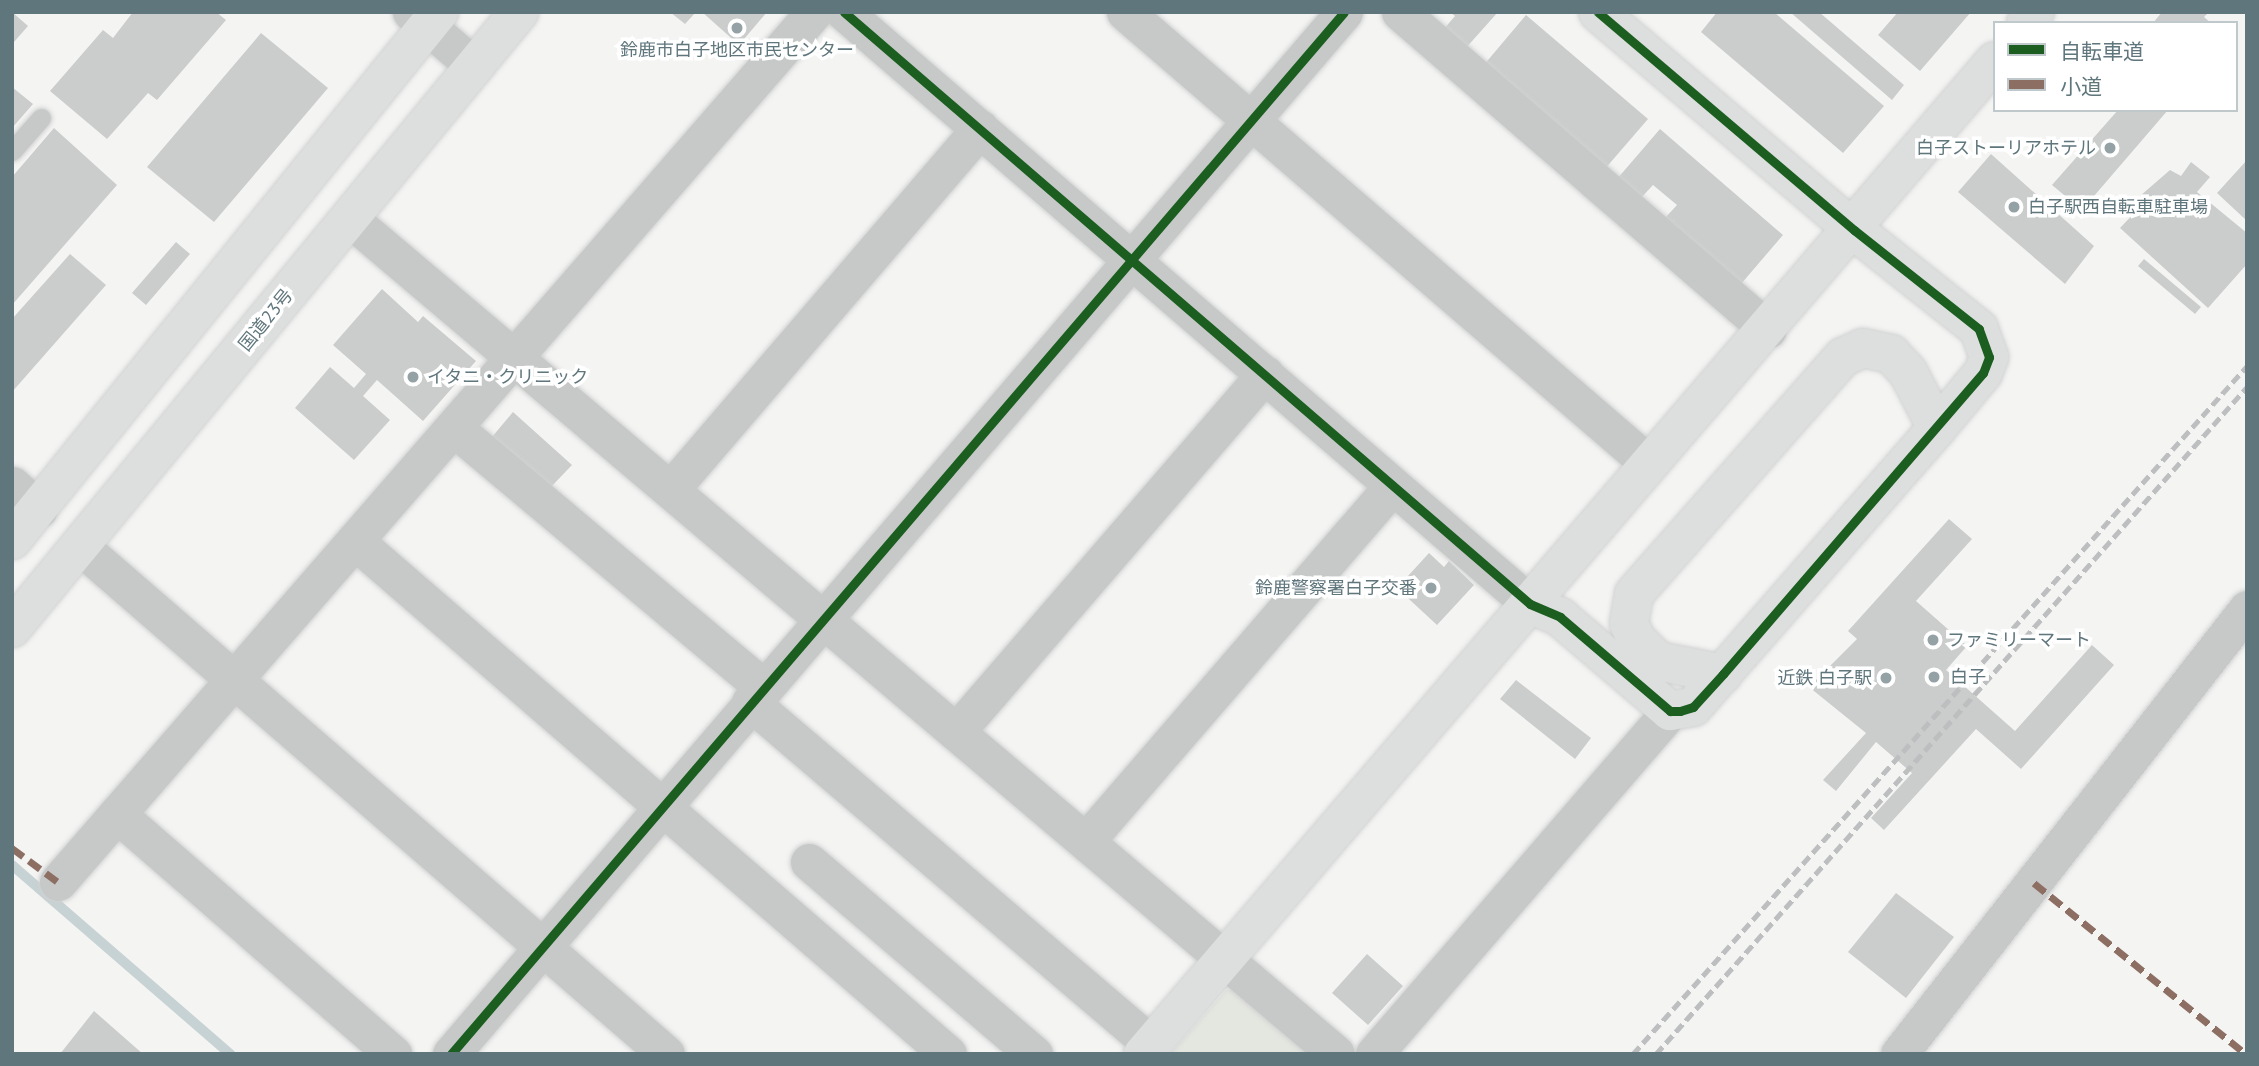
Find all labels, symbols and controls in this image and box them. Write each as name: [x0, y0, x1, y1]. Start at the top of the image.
marker: 鈴鹿市白子地区市民センター: [729, 20, 745, 36]
legend: [1993, 21, 2238, 112]
text: 自転車道: [2060, 38, 2144, 65]
place label: 鈴鹿市白子地区市民センター: [620, 39, 854, 61]
text: 小道: [2060, 73, 2102, 100]
place label: 白子ストーリアホテル: [1916, 137, 2096, 159]
marker: 白子ストーリアホテル: [2102, 140, 2118, 156]
place label: 白子駅西自転車駐車場: [2028, 196, 2208, 218]
marker: 白子駅西自転車駐車場: [2006, 199, 2022, 215]
street label: 国道23号: [234, 285, 298, 355]
place label: イタニ・クリニック: [427, 366, 589, 388]
marker: イタニ・クリニック: [405, 369, 421, 385]
place label: 鈴鹿警察署白子交番: [1255, 577, 1417, 599]
marker: 鈴鹿警察署白子交番: [1423, 580, 1439, 596]
place label: ファミリーマート: [1947, 629, 2091, 651]
marker: ファミリーマート: [1925, 632, 1941, 648]
place label: 白子: [1950, 666, 1986, 688]
place label: 近鉄 白子駅: [1777, 667, 1872, 689]
marker: 白子: [1924, 667, 1944, 687]
marker: 近鉄 白子駅: [1878, 670, 1894, 686]

